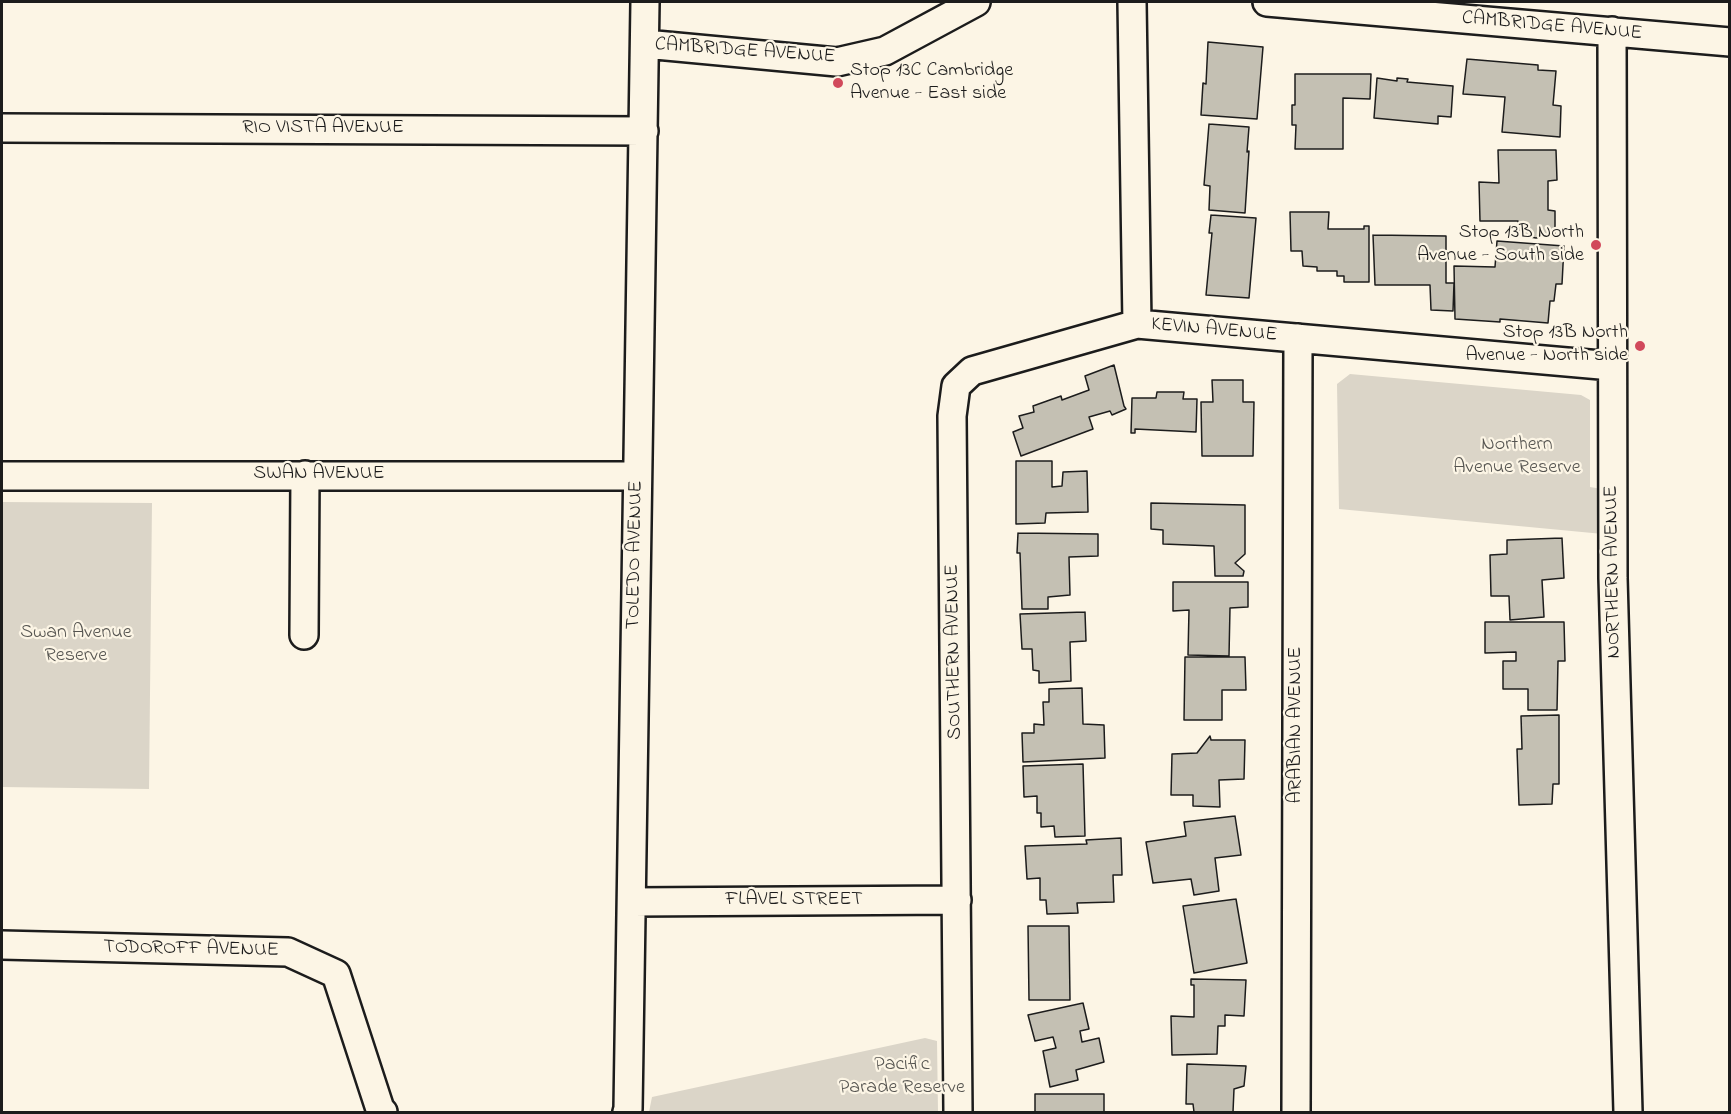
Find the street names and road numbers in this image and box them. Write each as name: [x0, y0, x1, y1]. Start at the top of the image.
street label: CAMBRIDGE AVENUE: [1461, 7, 1643, 47]
street label: CAMBRIDGE AVENUE: [654, 34, 836, 70]
street label: RIO VISTA AVENUE: [242, 117, 404, 141]
street label: KEVIN AVENUE: [1150, 314, 1278, 348]
street label: SWAN AVENUE: [253, 463, 385, 487]
street label: TOLEDO AVENUE: [623, 480, 649, 630]
street label: NORTHERN AVENUE: [1600, 485, 1628, 659]
street label: SOUTHERN AVENUE: [941, 564, 969, 740]
street label: ARABIAN AVENUE: [1285, 647, 1309, 803]
street label: FLAVEL STREET: [725, 889, 863, 913]
street label: TODOROFF AVENUE: [103, 936, 279, 964]

